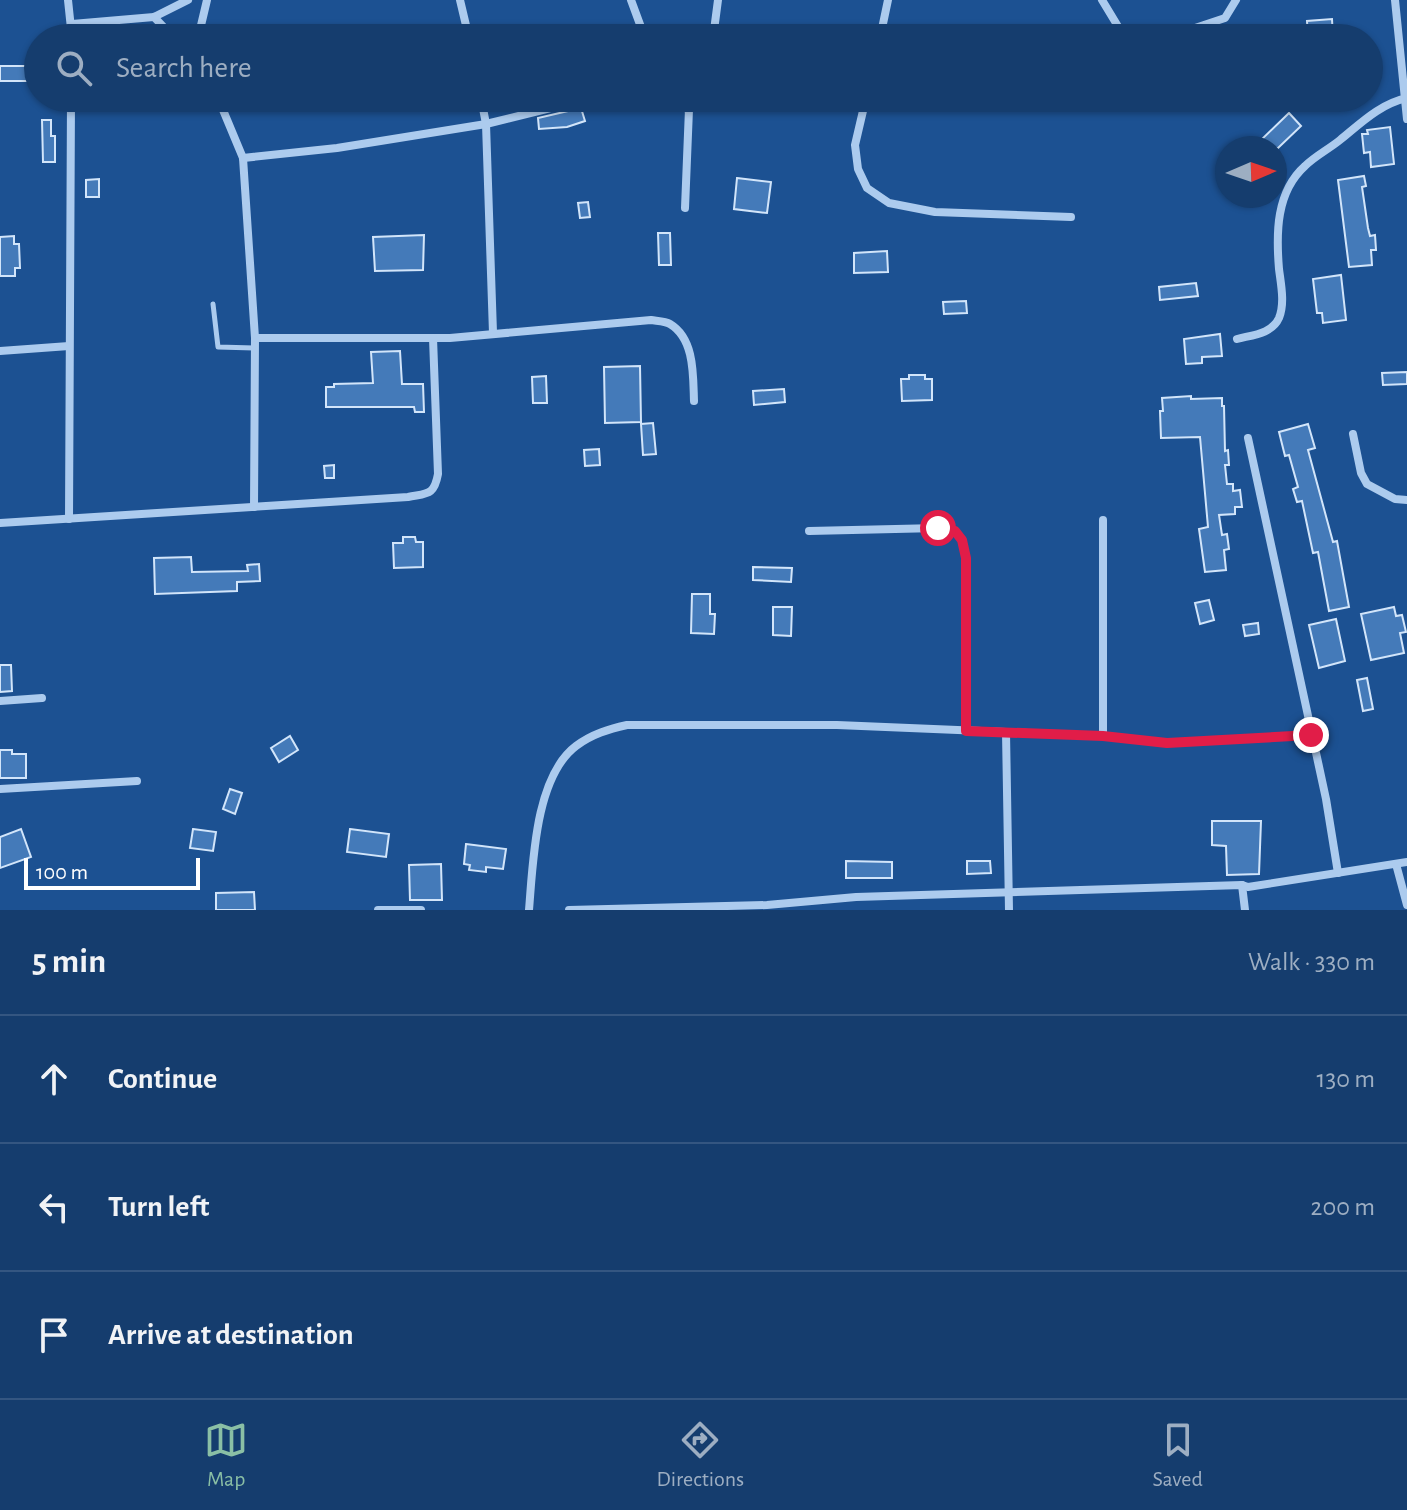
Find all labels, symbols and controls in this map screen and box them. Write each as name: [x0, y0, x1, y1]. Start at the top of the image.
search box: [24, 24, 1383, 112]
icon: search: [52, 46, 96, 90]
text: Search here: [116, 53, 252, 83]
north arrow: [1215, 136, 1287, 208]
route start: [920, 510, 956, 546]
route end: [1293, 717, 1329, 753]
scale bar: [24, 854, 200, 890]
text: 100 m: [36, 861, 88, 883]
text: 5 min: [32, 945, 106, 979]
text: Walk · 330 m: [1248, 949, 1375, 975]
icon: ahead: [32, 1057, 76, 1101]
text: Continue: [108, 1064, 217, 1094]
text: 130 m: [1317, 1066, 1375, 1092]
icon: left: [32, 1185, 76, 1229]
text: Turn left: [108, 1192, 209, 1222]
text: 200 m: [1311, 1194, 1375, 1220]
icon: arrive: [32, 1313, 76, 1357]
text: Arrive at destination: [108, 1320, 354, 1350]
tab: Map: [204, 1418, 248, 1492]
tab: Directions: [656, 1418, 744, 1492]
tab: Saved: [1152, 1418, 1203, 1492]

